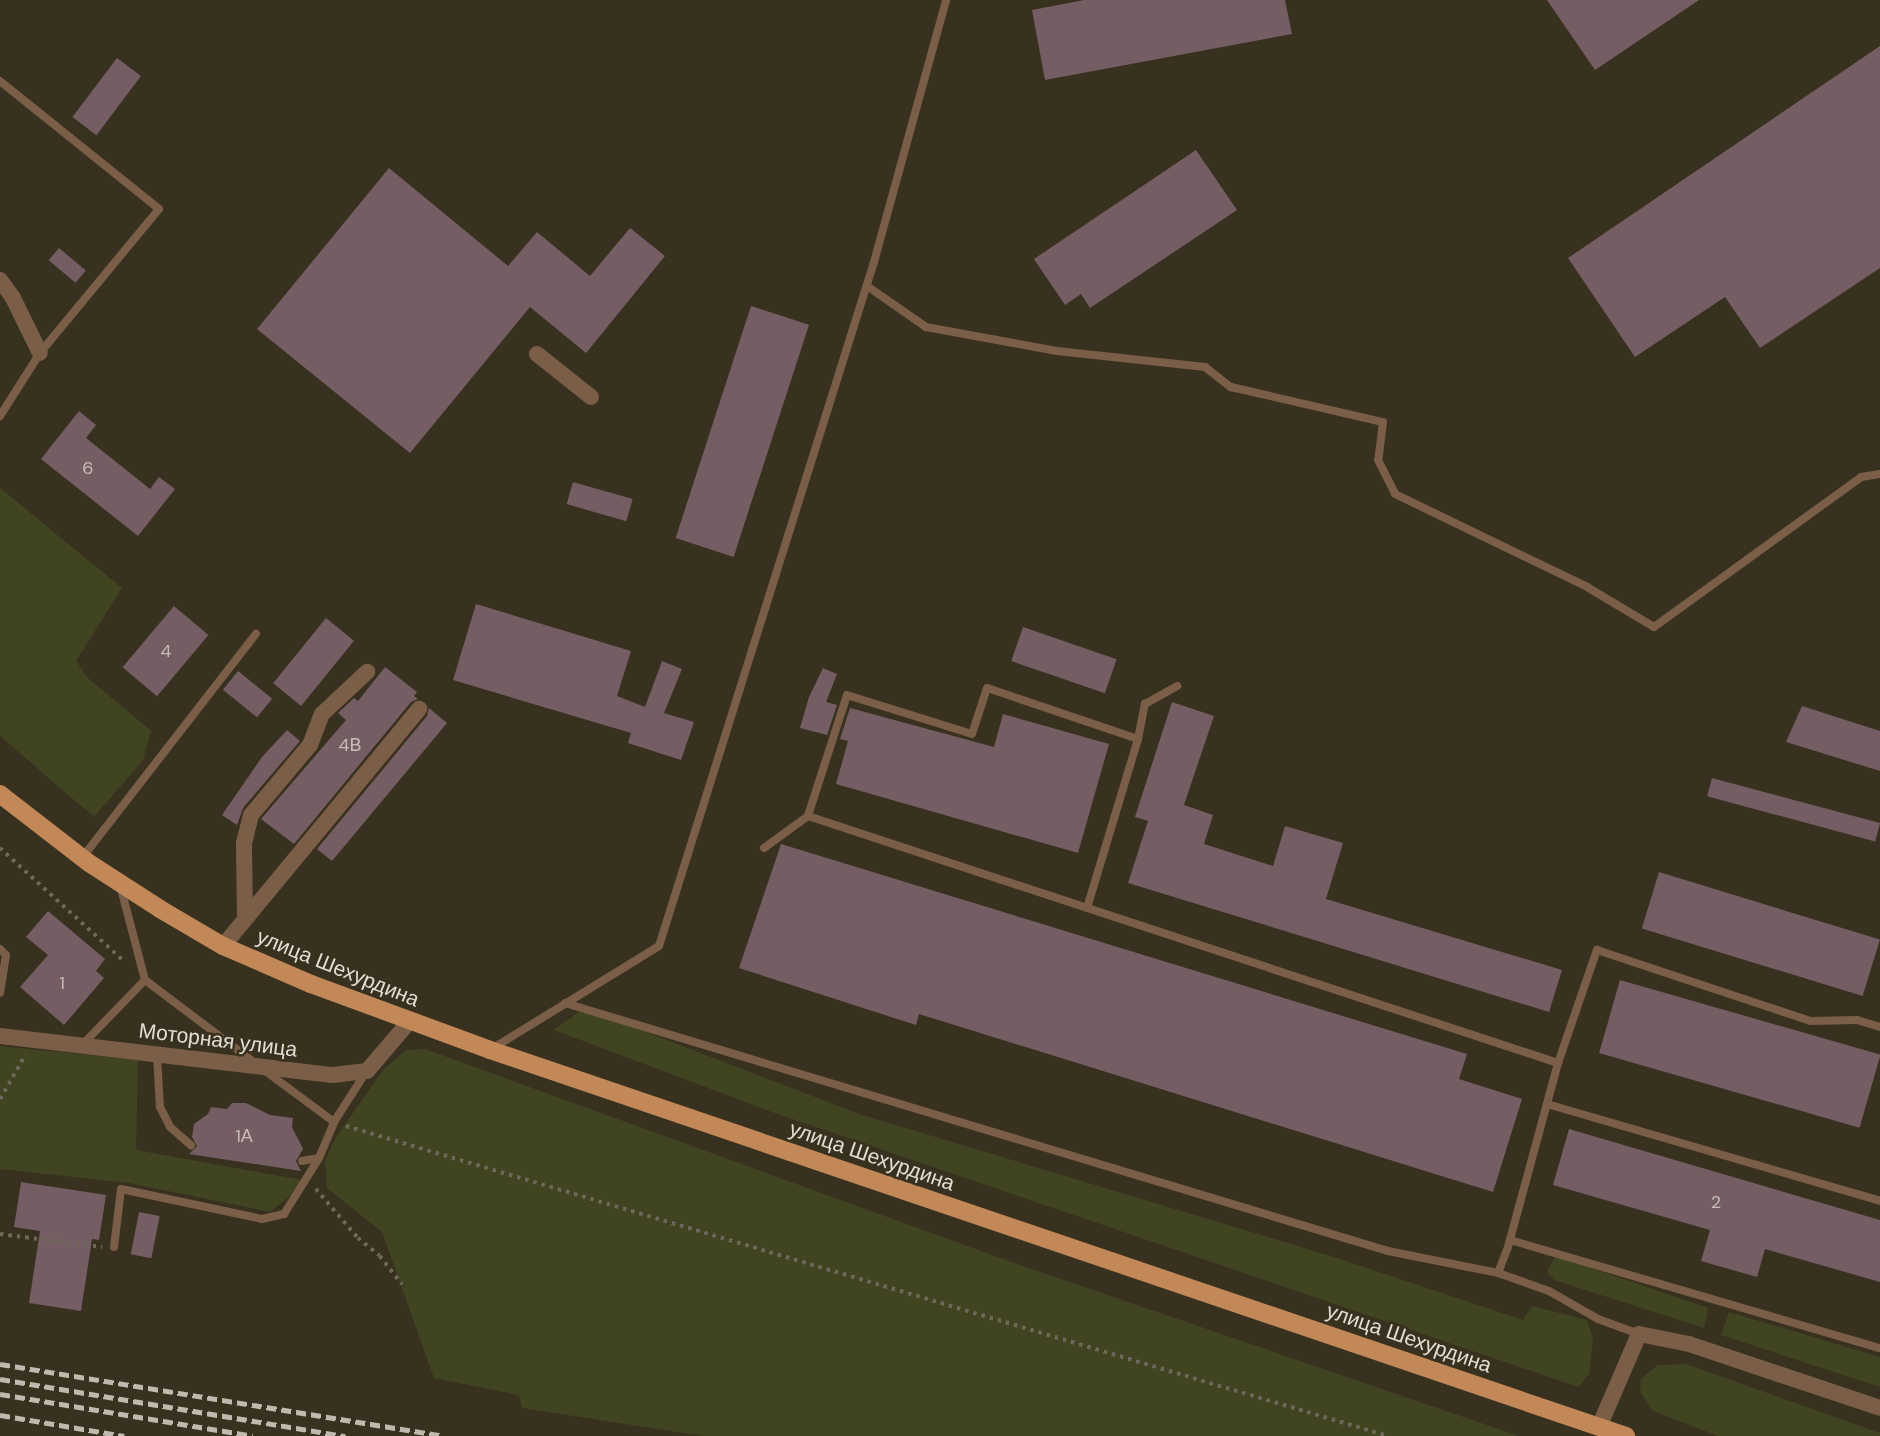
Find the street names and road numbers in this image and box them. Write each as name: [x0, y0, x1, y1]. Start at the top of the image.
street label: улица Шехурдина: [253, 924, 423, 1012]
street label: Моторная улица: [137, 1018, 299, 1062]
street label: улица Шехурдина: [786, 1116, 958, 1196]
street label: улица Шехурдина: [1323, 1298, 1495, 1378]

